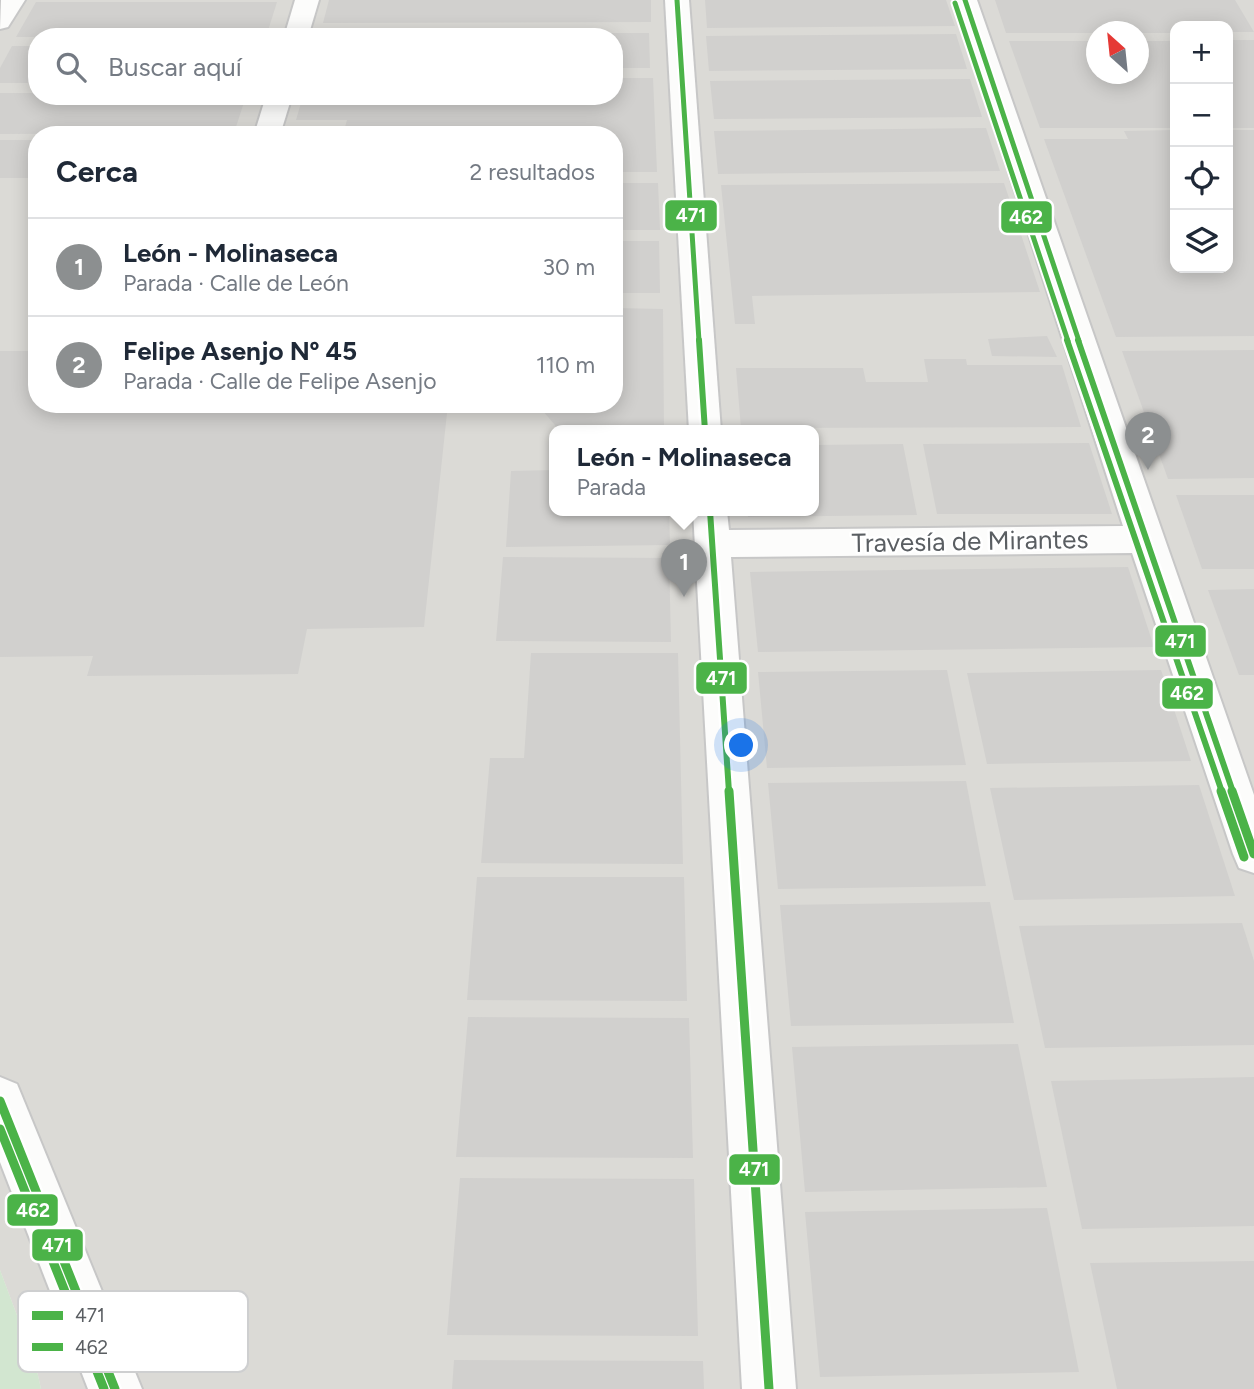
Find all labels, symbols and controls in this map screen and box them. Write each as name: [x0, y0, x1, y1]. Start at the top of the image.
north arrow: [1086, 21, 1149, 84]
map controls: [1170, 21, 1233, 273]
button: +: [1170, 21, 1233, 84]
search box: [28, 28, 623, 105]
icon: search: [52, 48, 90, 86]
text: Buscar aquí: [108, 51, 242, 83]
button: −: [1170, 84, 1233, 147]
button: locate: [1170, 147, 1233, 210]
text: Cerca: [56, 153, 138, 190]
text: 2 resultados: [470, 158, 595, 186]
line badge: 471: [664, 199, 718, 232]
line badge: 462: [1000, 200, 1053, 234]
text: 471: [676, 204, 706, 227]
text: 462: [1009, 206, 1043, 229]
button: layers: [1170, 210, 1233, 273]
text: León - Molinaseca: [123, 237, 338, 269]
text: 1: [74, 253, 84, 281]
text: 30 m: [542, 253, 595, 281]
text: Parada · Calle de León: [123, 269, 349, 297]
text: Felipe Asenjo Nº 45: [123, 335, 357, 367]
text: 2: [72, 351, 86, 379]
text: 110 m: [536, 351, 595, 379]
text: Parada · Calle de Felipe Asenjo: [123, 367, 436, 395]
pin: 2: [1125, 412, 1171, 470]
popup: [549, 425, 819, 516]
text: León - Molinaseca: [576, 441, 792, 473]
text: Parada: [576, 473, 646, 501]
street label: Travesía de Mirantes: [851, 523, 1089, 559]
pin: 1: [661, 539, 707, 597]
line badge: 471: [1154, 624, 1207, 658]
text: 471: [1165, 630, 1195, 653]
line badge: 471: [695, 661, 748, 695]
text: 471: [706, 667, 736, 690]
line badge: 462: [1161, 677, 1214, 710]
text: 462: [1170, 682, 1204, 705]
your location: [724, 728, 758, 762]
line badge: 471: [728, 1153, 781, 1186]
text: 471: [739, 1158, 769, 1181]
line badge: 462: [6, 1193, 59, 1227]
text: 462: [16, 1199, 50, 1222]
line badge: 471: [31, 1228, 84, 1262]
text: 471: [42, 1234, 72, 1257]
legend: [18, 1291, 248, 1372]
text: 471: [75, 1304, 105, 1327]
text: 462: [75, 1336, 108, 1359]

